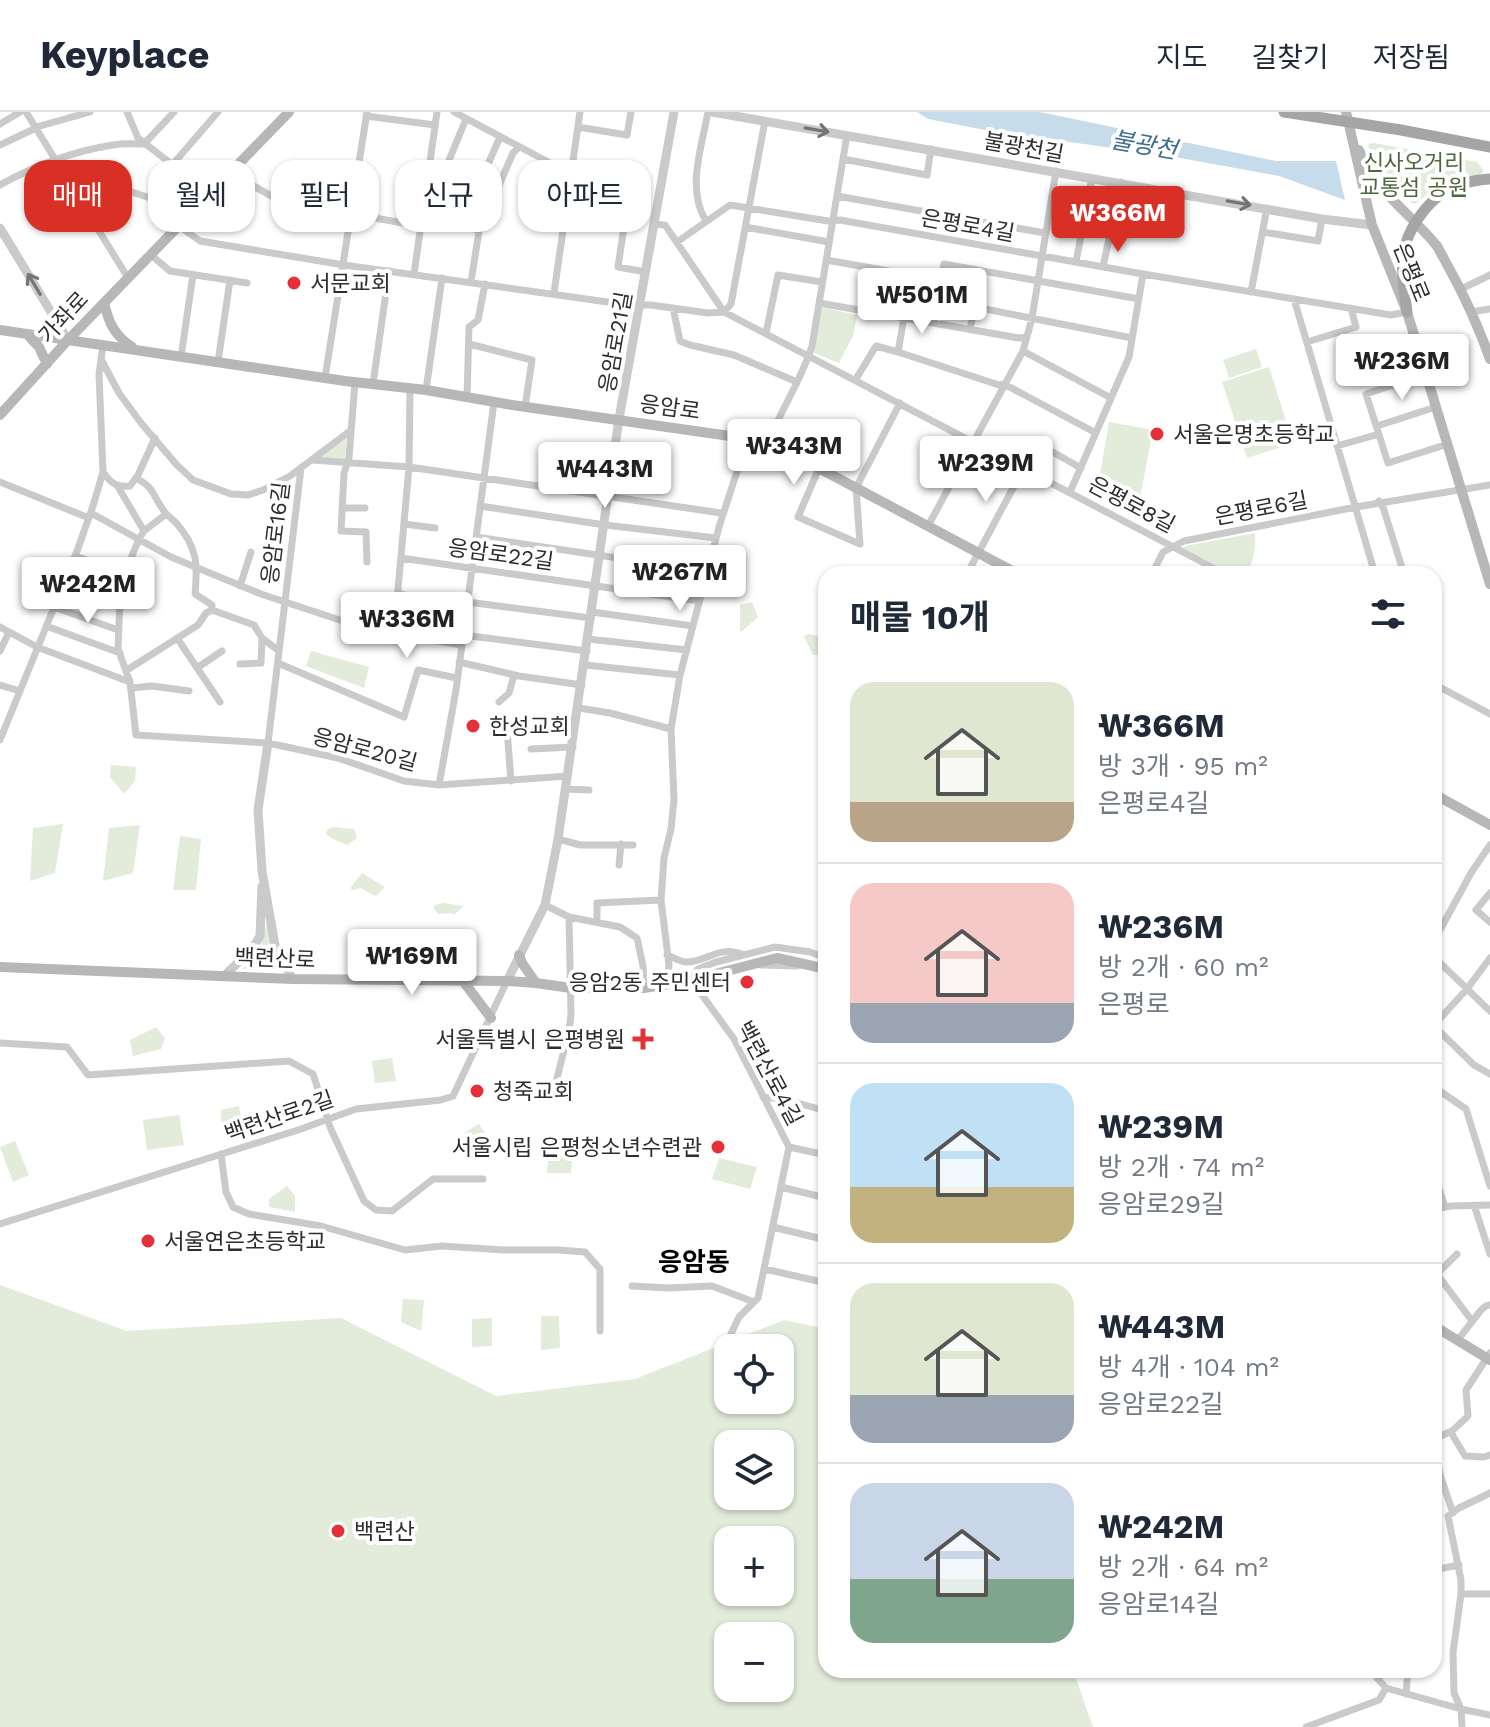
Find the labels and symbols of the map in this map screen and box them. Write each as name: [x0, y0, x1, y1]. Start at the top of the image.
one-way arrow: [804, 123, 829, 138]
water label: 불광천: [1109, 125, 1182, 165]
street label: 불광천길: [982, 128, 1066, 167]
park label: 신사오거리 교통섬 공원: [1360, 150, 1468, 200]
pin: ₩366M: [1062, 186, 1174, 254]
one-way arrow: [1225, 196, 1251, 211]
street label: 은평로4길: [919, 205, 1017, 246]
street label: 은평로: [1389, 239, 1435, 305]
pin: ₩501M: [866, 268, 978, 336]
place label: 서문교회: [310, 271, 391, 296]
one-way arrow: [26, 273, 42, 296]
marker: 서문교회: [285, 274, 303, 292]
street label: 가좌로: [34, 287, 93, 348]
street label: 응암로21길: [594, 290, 637, 395]
pin: ₩236M: [1346, 334, 1458, 402]
street label: 응암로: [638, 391, 702, 424]
pin: ₩343M: [738, 419, 850, 487]
place label: 서울은명초등학교: [1173, 422, 1335, 447]
marker: 서울은명초등학교: [1148, 425, 1166, 443]
pin: ₩239M: [930, 436, 1042, 504]
pin: ₩443M: [549, 442, 661, 510]
street label: 은평로8길: [1084, 471, 1179, 538]
street label: 응암로16길: [257, 480, 294, 586]
street label: 은평로6길: [1212, 487, 1310, 530]
street label: 응암로22길: [446, 535, 555, 574]
pin: ₩267M: [624, 545, 736, 613]
pin: ₩242M: [32, 557, 144, 625]
pin: ₩336M: [351, 592, 463, 660]
place label: 한성교회: [489, 714, 570, 739]
marker: 한성교회: [464, 717, 482, 735]
street label: 응암로20길: [310, 723, 420, 775]
pin: ₩169M: [356, 929, 468, 997]
street label: 백련산로: [234, 945, 316, 972]
place label: 응암2동 주민센터: [569, 970, 731, 995]
marker: 응암2동 주민센터: [738, 973, 756, 991]
street label: 백련산로4길: [732, 1017, 808, 1130]
place label: 서울특별시 은평병원: [435, 1027, 625, 1052]
marker: 서울특별시 은평병원: [632, 1028, 654, 1050]
place label: 청죽교회: [493, 1079, 574, 1104]
marker: 청죽교회: [468, 1082, 486, 1100]
street label: 백련산로2길: [221, 1086, 337, 1147]
place label: 서울시립 은평청소년수련관: [452, 1135, 702, 1160]
marker: 서울시립 은평청소년수련관: [709, 1138, 727, 1156]
place label: 서울연은초등학교: [164, 1229, 326, 1254]
marker: 서울연은초등학교: [139, 1232, 157, 1250]
district label: 응암동: [658, 1247, 730, 1277]
place label: 백련산: [354, 1519, 415, 1544]
marker: 백련산: [329, 1522, 347, 1540]

